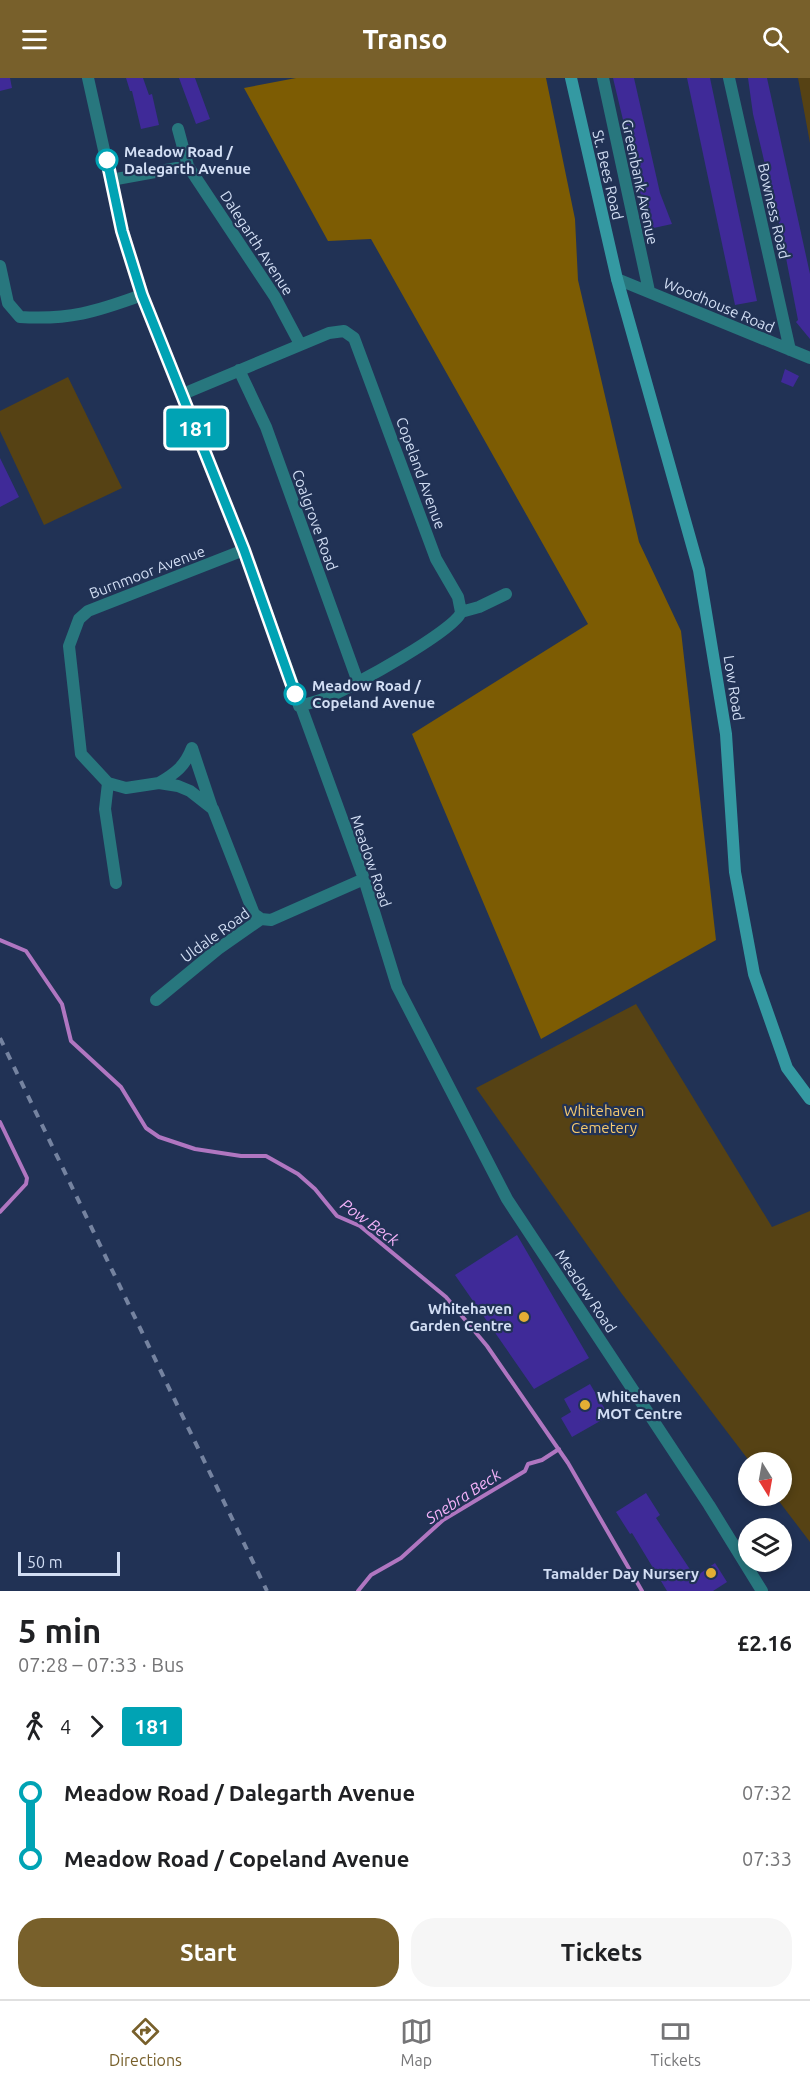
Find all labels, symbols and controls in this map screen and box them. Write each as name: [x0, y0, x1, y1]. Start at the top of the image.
icon: menu: [18, 23, 51, 56]
icon: search: [759, 23, 792, 56]
text: Transo: [363, 24, 447, 54]
street label: Greenbank Avenue: [618, 118, 662, 246]
street label: St. Bees Road: [589, 128, 627, 222]
place label: Meadow Road / Dalegarth Avenue: [124, 143, 251, 177]
marker: Meadow Road / Dalegarth Avenue: [96, 149, 118, 171]
street label: Bowness Road: [755, 161, 793, 261]
street label: Dalegarth Avenue: [217, 188, 297, 298]
street label: Woodhouse Road: [661, 274, 777, 336]
line badge: 181: [162, 408, 230, 448]
street label: Copeland Avenue: [393, 415, 449, 531]
text: 181: [178, 416, 214, 440]
street label: Coalgrove Road: [289, 467, 341, 573]
street label: Burnmoor Avenue: [87, 542, 207, 602]
street label: Low Road: [720, 654, 748, 722]
place label: Meadow Road / Copeland Avenue: [312, 677, 435, 711]
marker: Meadow Road / Copeland Avenue: [284, 683, 306, 705]
street label: Meadow Road: [347, 813, 395, 909]
street label: Uldale Road: [177, 904, 253, 966]
park label: Whitehaven Cemetery: [564, 1102, 644, 1136]
water label: Pow Beck: [337, 1195, 403, 1250]
street label: Meadow Road: [552, 1246, 620, 1336]
place label: Whitehaven Garden Centre: [409, 1300, 512, 1334]
marker: Whitehaven Garden Centre: [517, 1310, 531, 1324]
place label: Whitehaven MOT Centre: [597, 1388, 682, 1422]
marker: Whitehaven MOT Centre: [578, 1398, 592, 1412]
north arrow: [738, 1452, 792, 1506]
map controls: [738, 1452, 792, 1572]
water label: Snebra Beck: [421, 1465, 505, 1527]
button: layers: [738, 1518, 792, 1572]
scale bar: [18, 1549, 120, 1576]
text: 50 m: [27, 1553, 63, 1571]
place label: Tamalder Day Nursery: [543, 1565, 699, 1582]
marker: Tamalder Day Nursery: [704, 1566, 718, 1580]
text: 5 min: [18, 1612, 101, 1649]
text: £2.16: [737, 1630, 792, 1655]
text: 07:28 – 07:33 · Bus: [18, 1653, 184, 1676]
icon: walk: [18, 1710, 51, 1743]
icon: forward: [80, 1710, 113, 1743]
text: 181: [134, 1714, 170, 1738]
text: 4: [60, 1715, 71, 1738]
text: Meadow Road / Dalegarth Avenue: [64, 1780, 415, 1805]
text: 07:32: [742, 1781, 792, 1804]
text: Meadow Road / Copeland Avenue: [64, 1846, 409, 1871]
text: 07:33: [742, 1847, 792, 1870]
button: Start: [18, 1918, 399, 1987]
button: Tickets: [411, 1918, 792, 1987]
tab: Directions: [109, 2015, 182, 2069]
tab: Map: [400, 2015, 433, 2069]
tab: Tickets: [651, 2015, 701, 2069]

